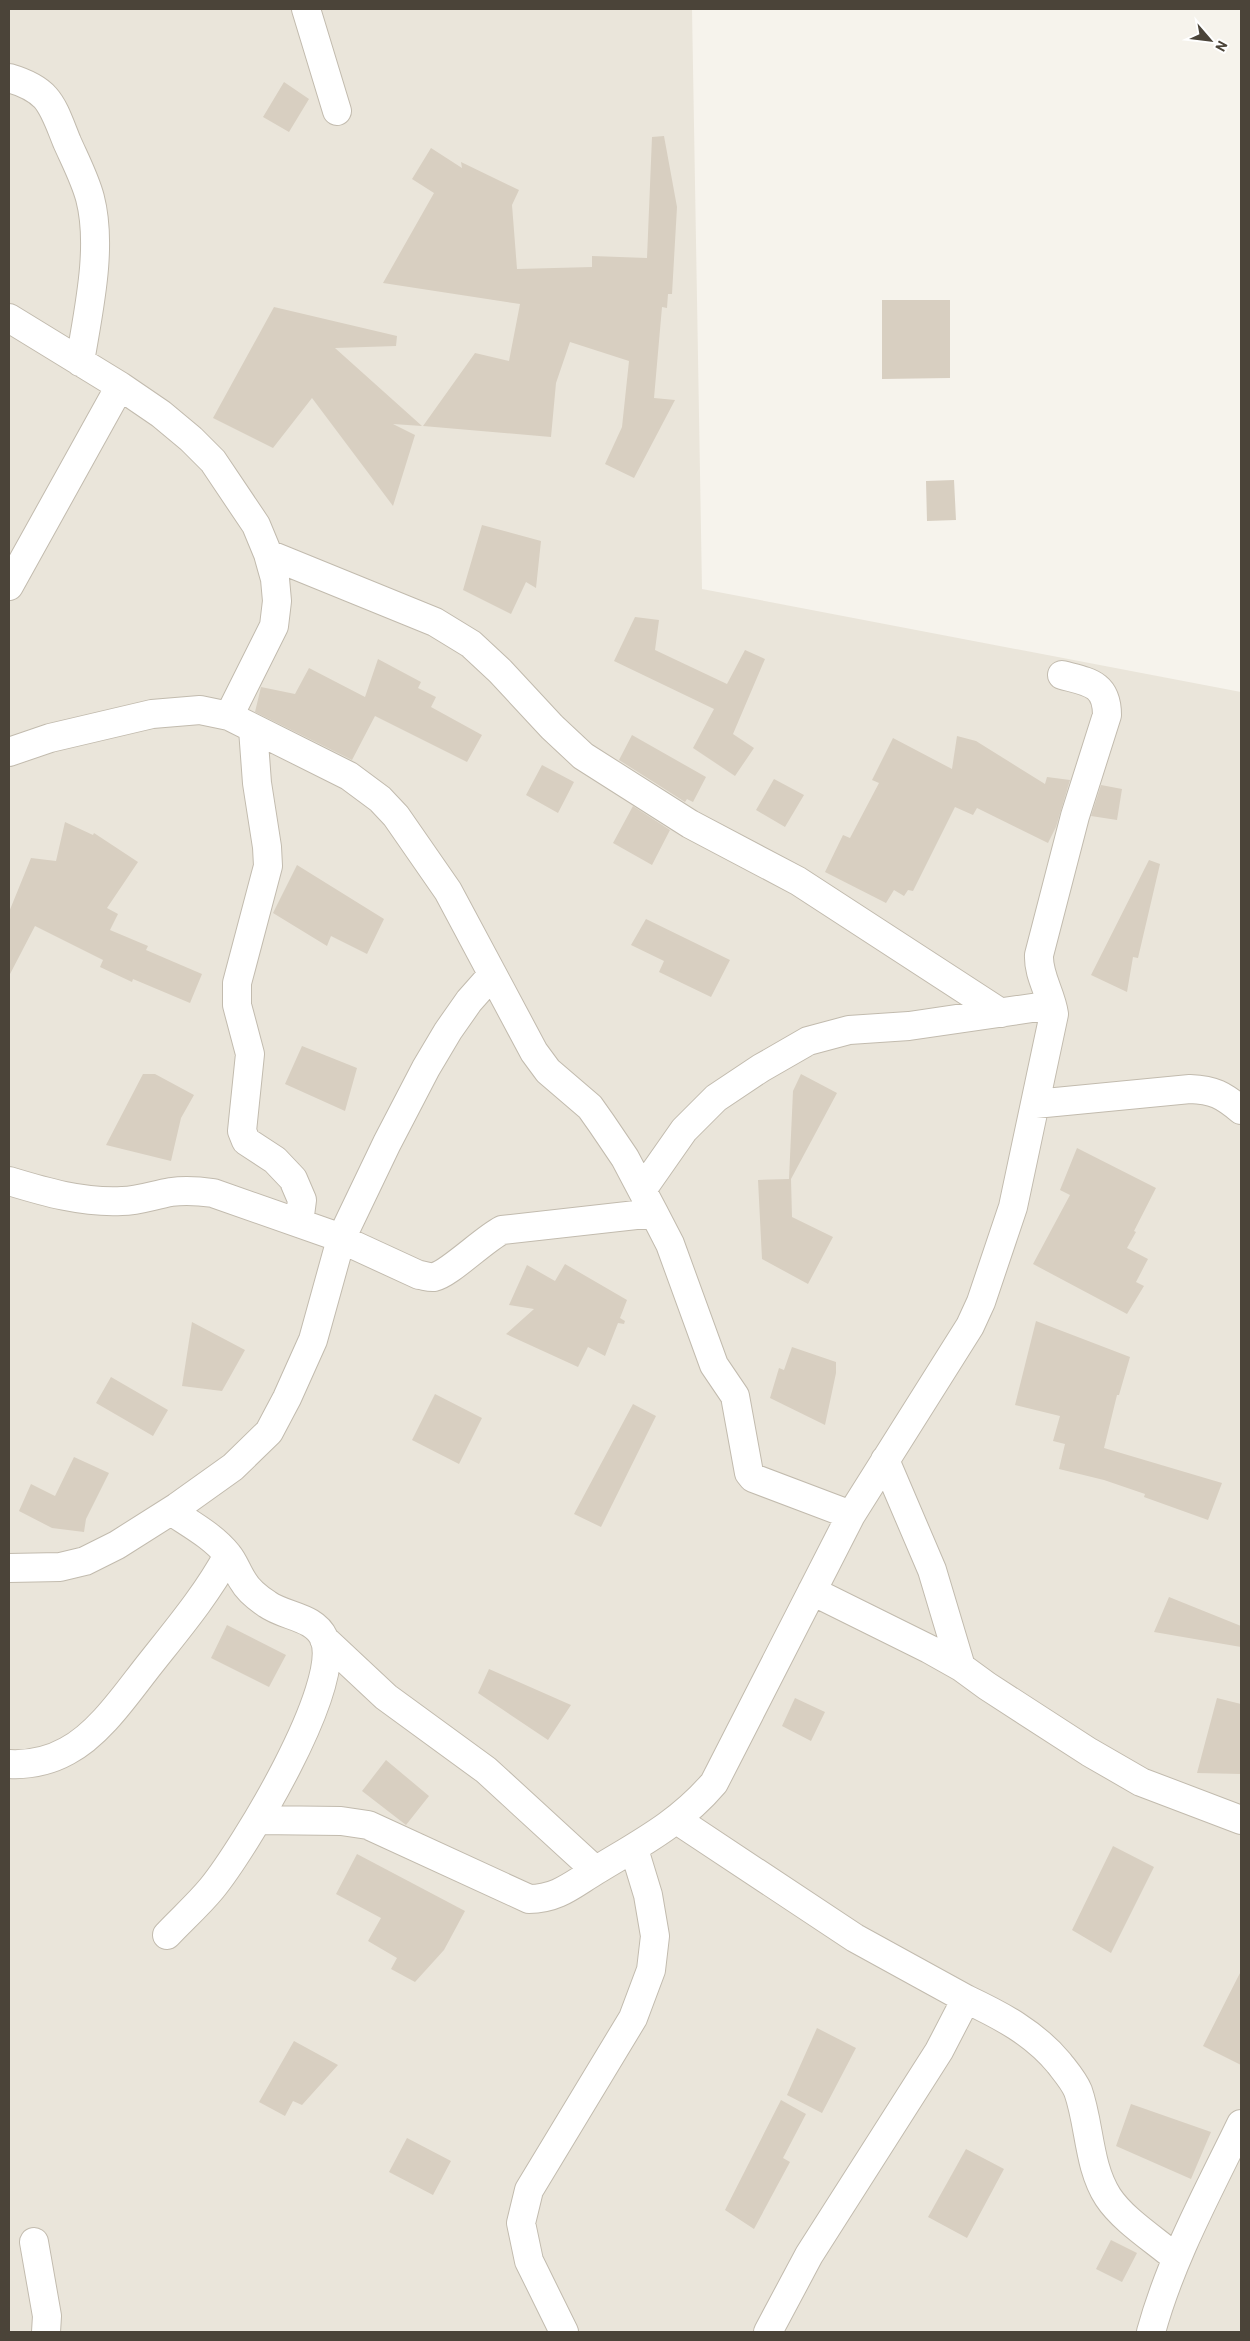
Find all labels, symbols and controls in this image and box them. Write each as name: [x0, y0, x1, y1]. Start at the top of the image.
north arrow: [1185, 15, 1235, 65]
text: N: [1212, 38, 1232, 54]

